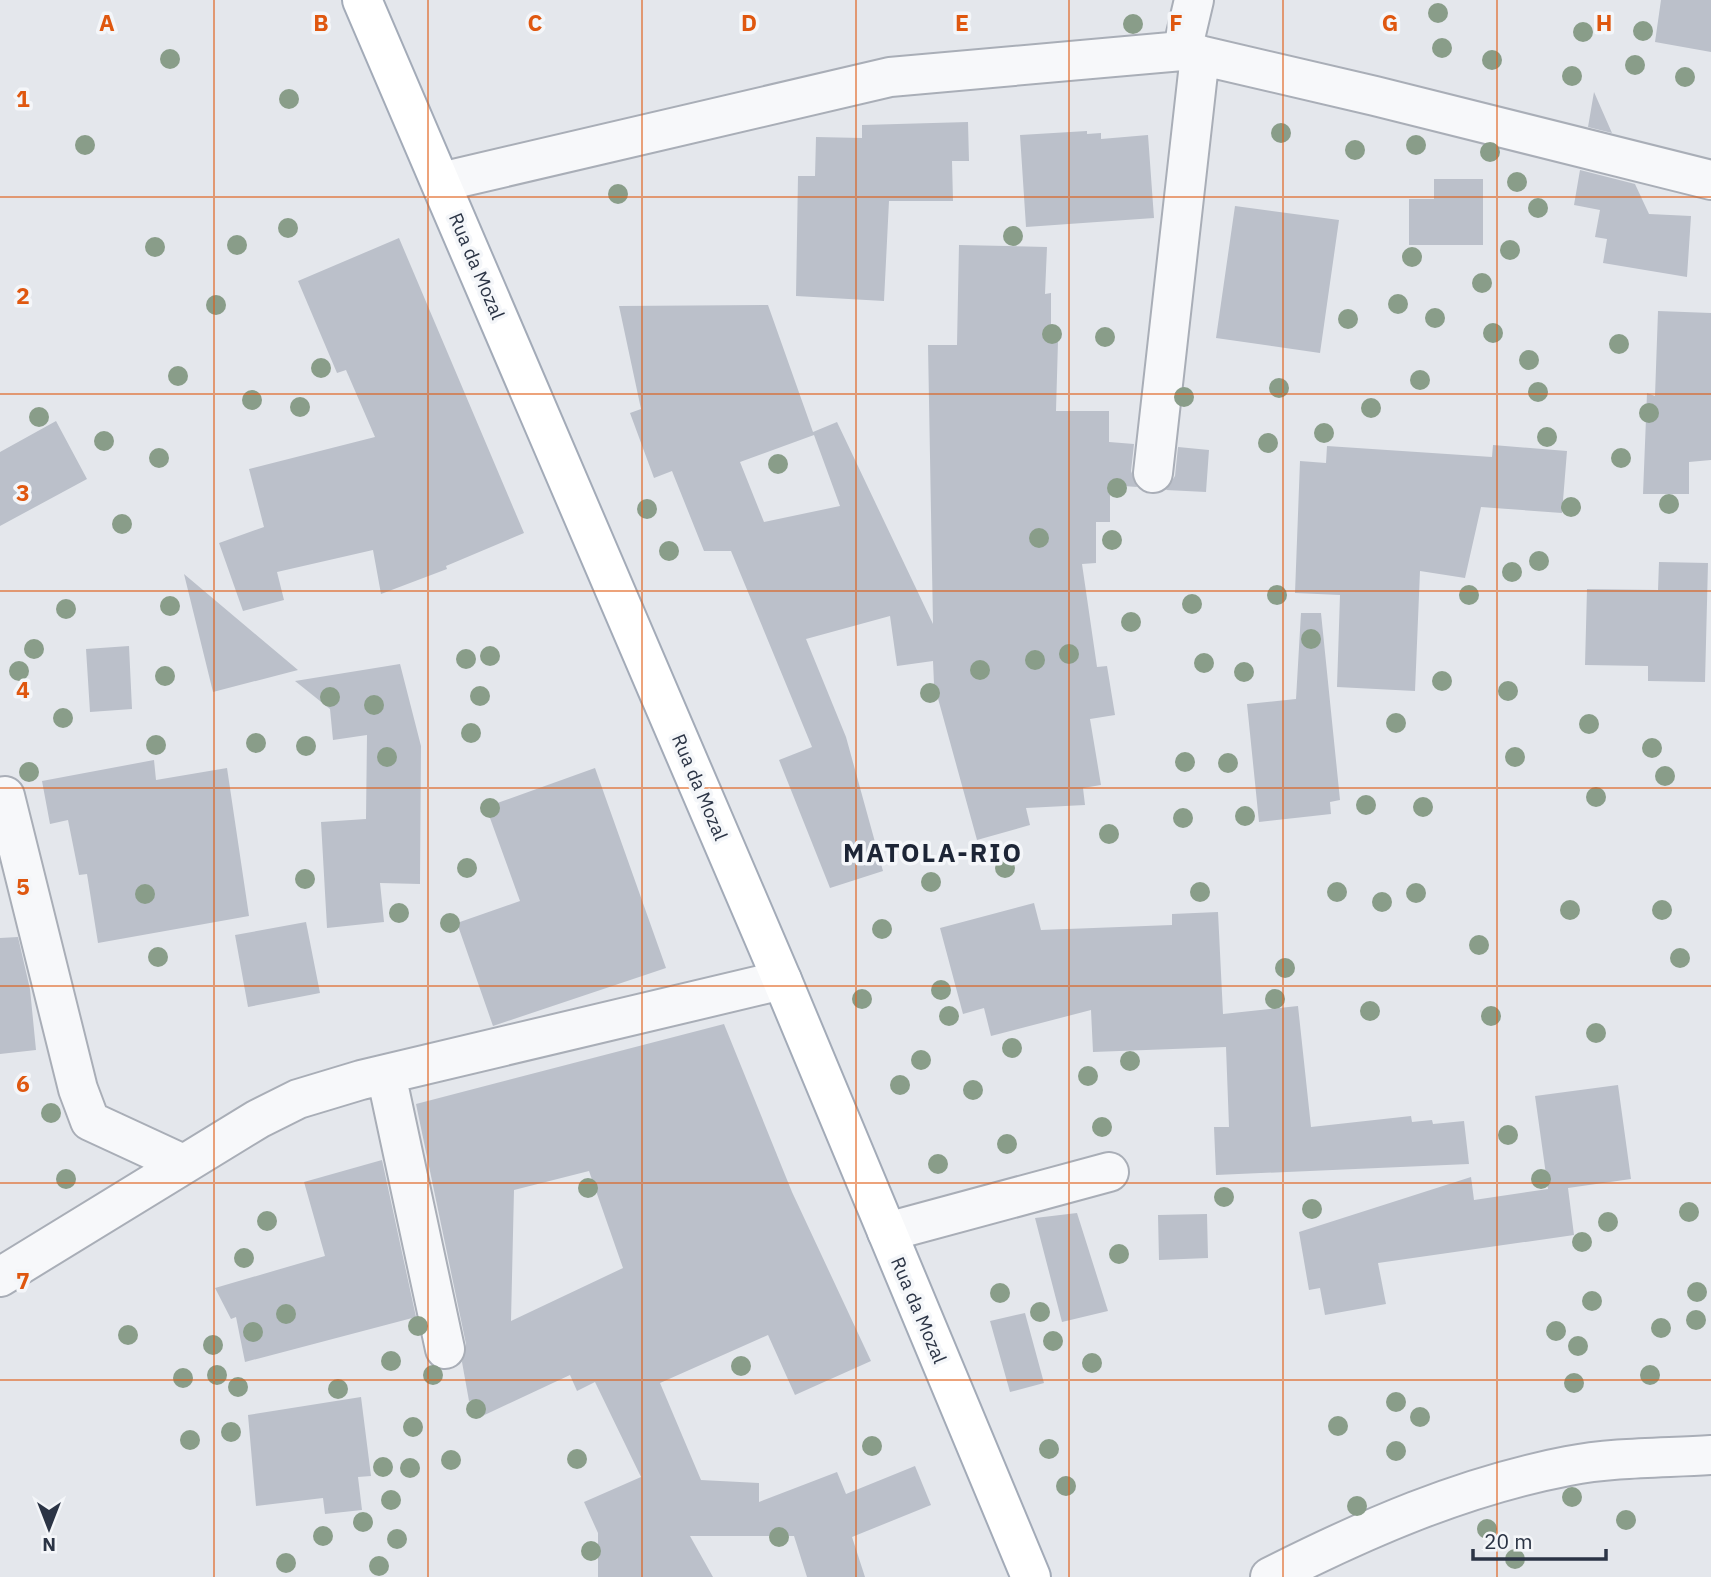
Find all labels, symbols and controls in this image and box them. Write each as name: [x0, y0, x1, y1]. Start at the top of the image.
text: A: [99, 7, 115, 37]
text: B: [313, 7, 329, 37]
text: C: [528, 7, 543, 37]
text: D: [741, 7, 757, 37]
text: E: [955, 7, 969, 37]
text: F: [1169, 7, 1183, 37]
text: G: [1382, 7, 1398, 37]
text: H: [1596, 7, 1612, 37]
text: 1: [16, 83, 30, 113]
street label: Rua da Mozal: [444, 209, 510, 323]
text: 2: [16, 280, 30, 310]
text: 3: [16, 477, 30, 507]
text: 4: [16, 674, 30, 704]
street label: Rua da Mozal: [667, 730, 733, 844]
district label: MATOLA-RIO: [843, 835, 1023, 869]
text: 5: [16, 871, 30, 901]
text: 6: [16, 1068, 30, 1098]
street label: Rua da Mozal: [886, 1253, 952, 1367]
text: 7: [16, 1265, 30, 1295]
north arrow: [14, 1493, 84, 1563]
scale bar: [1473, 1518, 1606, 1562]
text: 20 m: [1484, 1527, 1533, 1555]
text: N: [42, 1533, 56, 1557]

